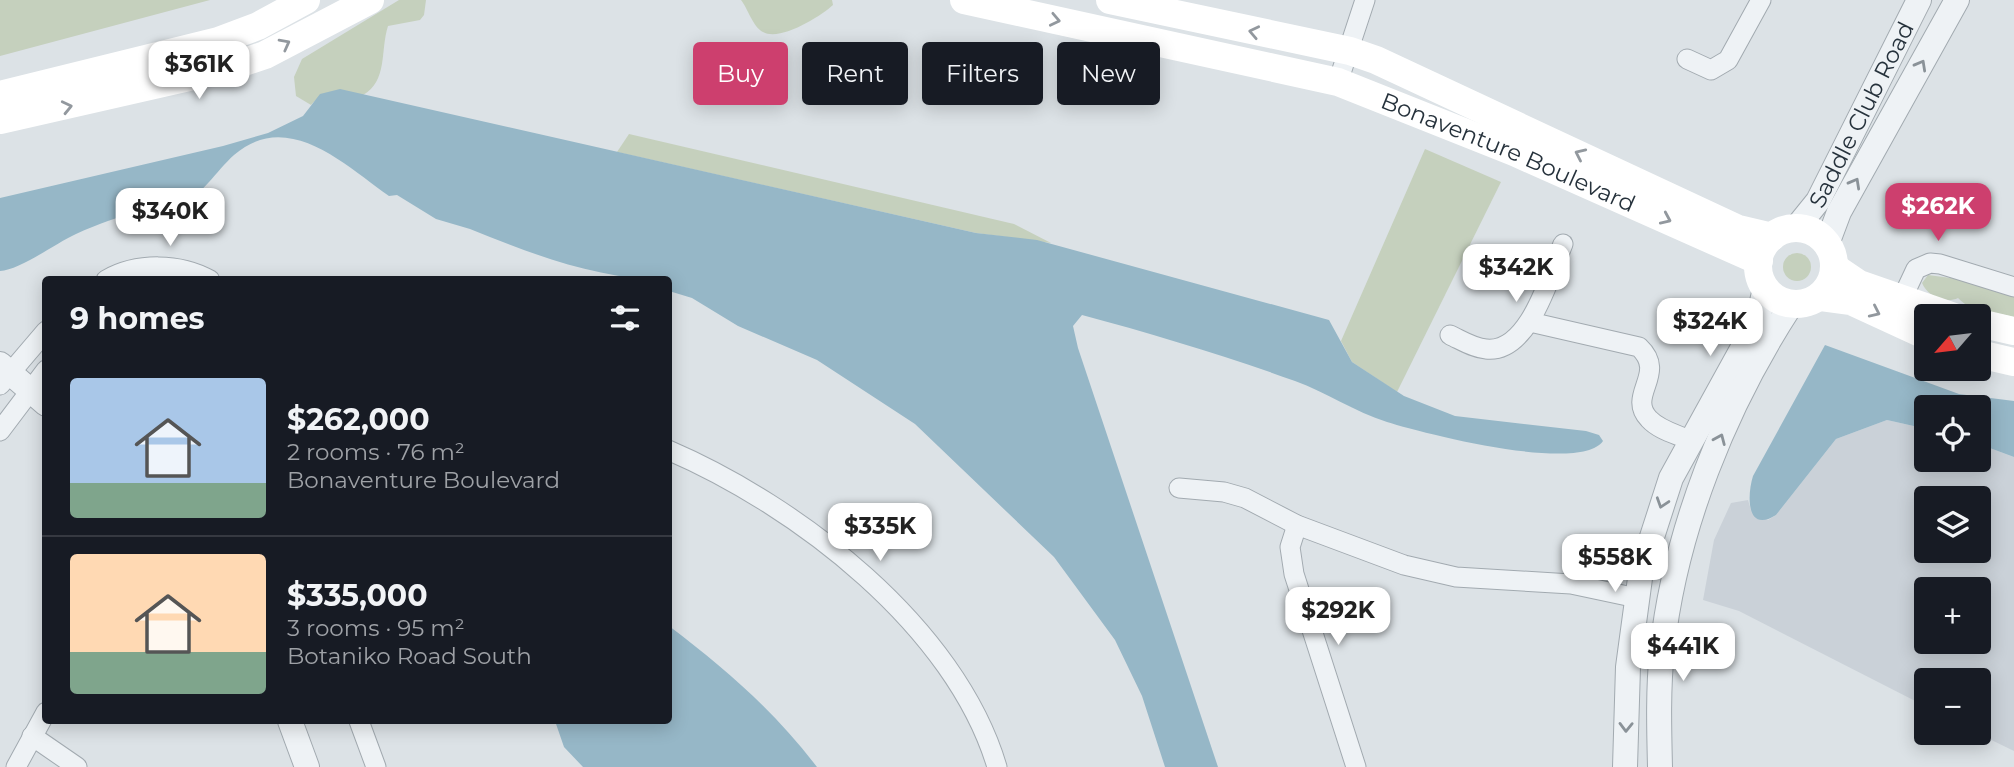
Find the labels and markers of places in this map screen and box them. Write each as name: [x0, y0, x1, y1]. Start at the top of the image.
pin: $361K: [150, 42, 248, 101]
pin: $262K: [1889, 184, 1987, 243]
pin: $340K: [121, 188, 219, 248]
pin: $342K: [1467, 244, 1565, 304]
pin: $324K: [1661, 298, 1759, 358]
pin: $335K: [831, 504, 929, 563]
pin: $558K: [1566, 534, 1664, 594]
pin: $292K: [1289, 588, 1387, 647]
pin: $441K: [1634, 624, 1732, 683]

